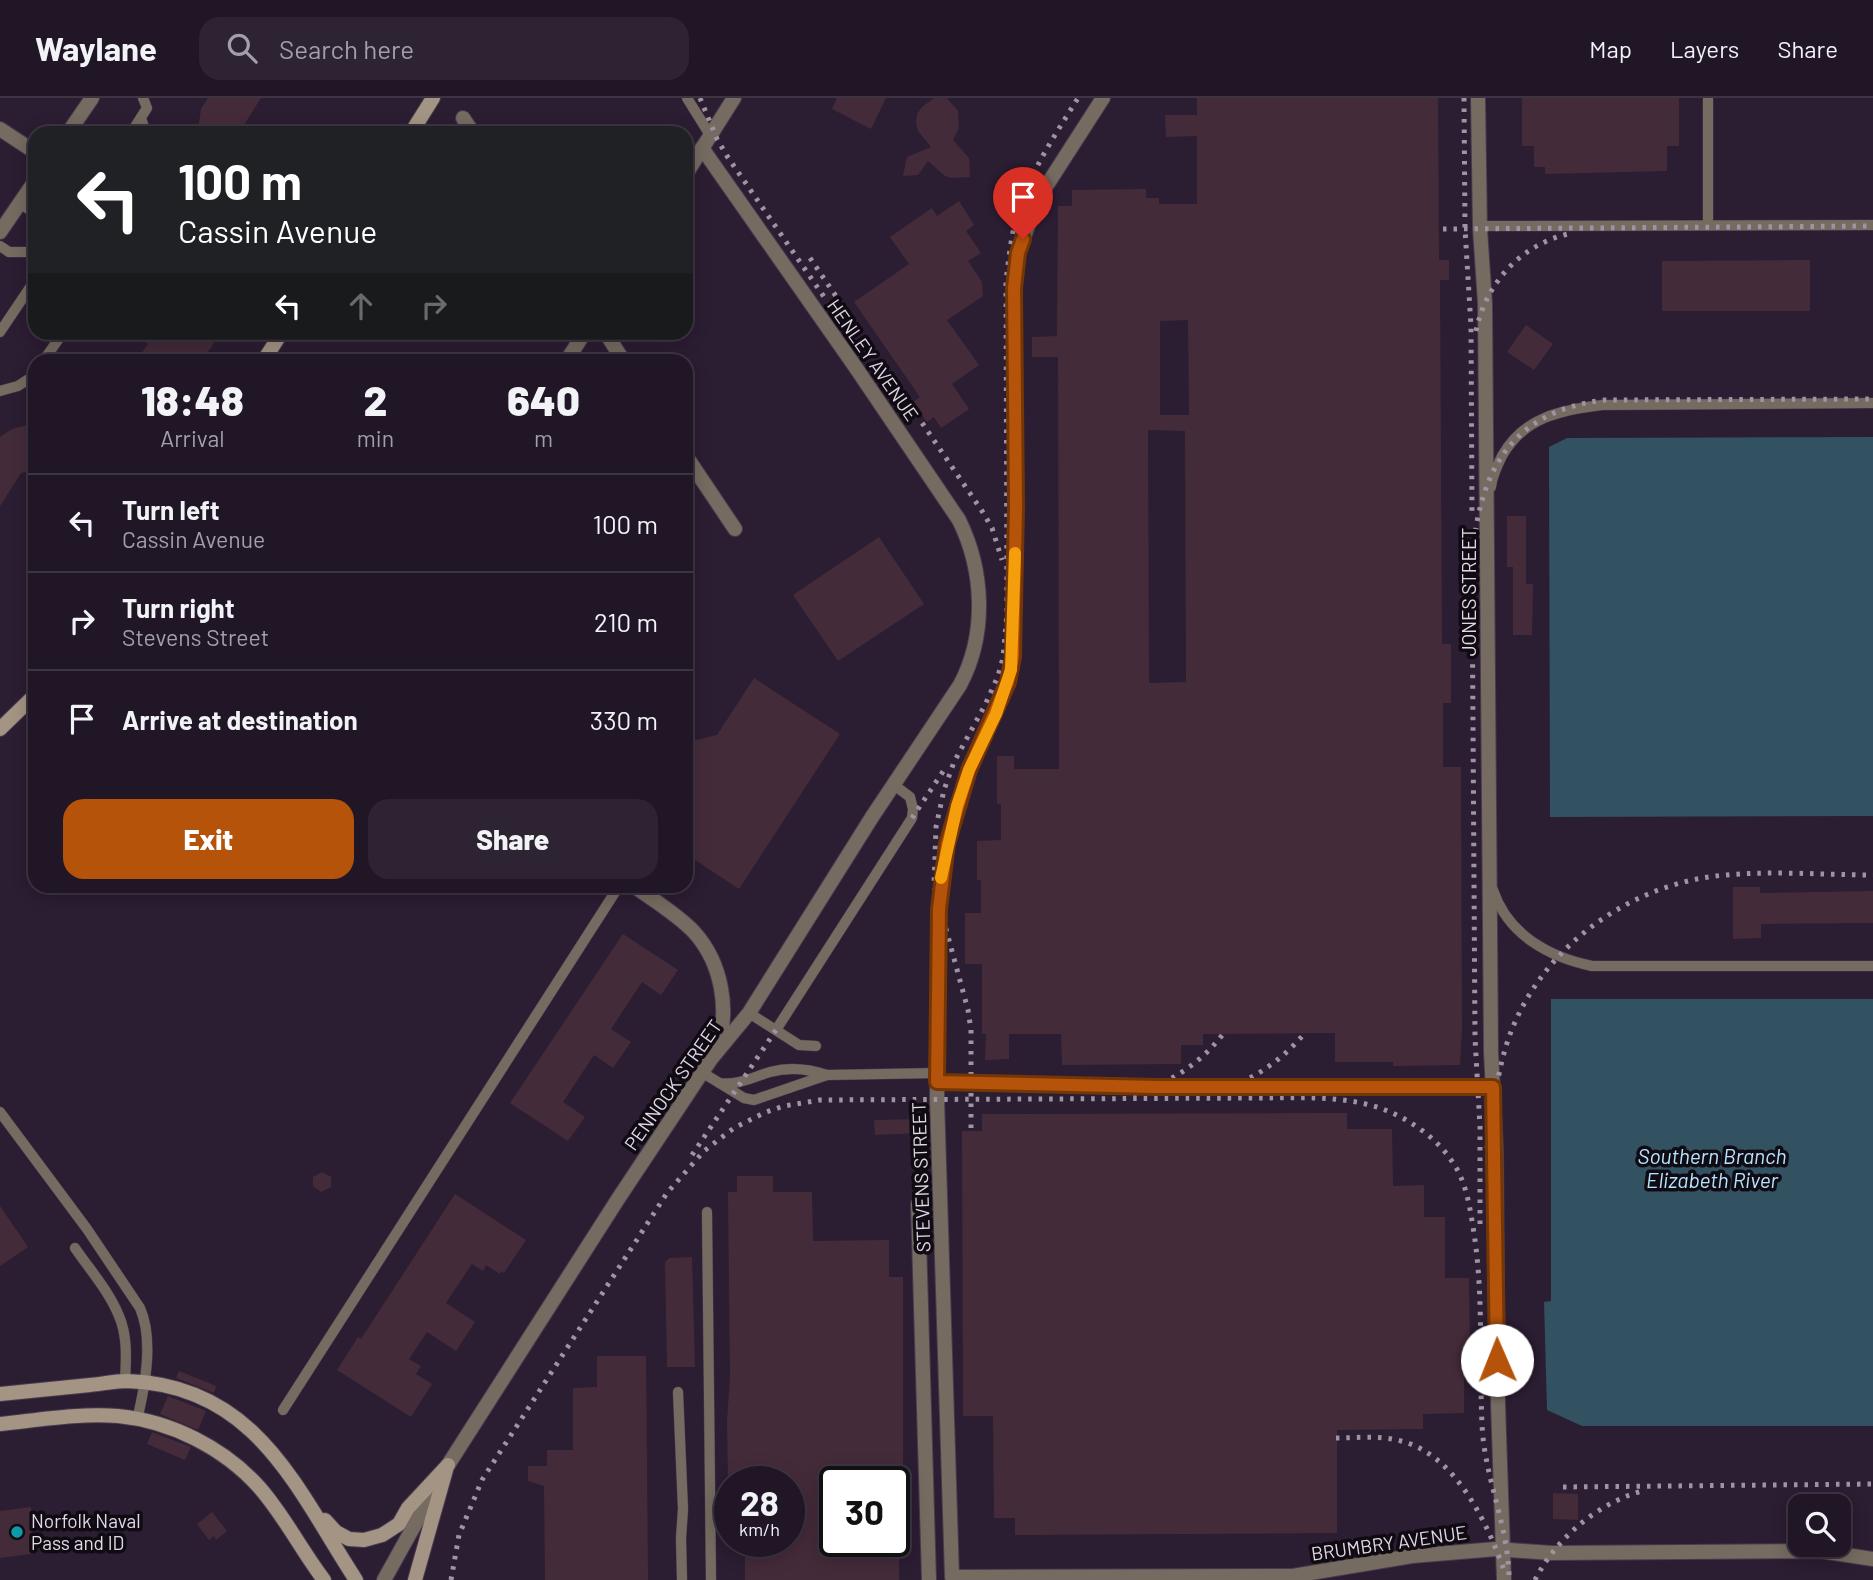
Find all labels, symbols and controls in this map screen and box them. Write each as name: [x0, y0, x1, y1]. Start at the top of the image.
search box: [199, 17, 689, 80]
text: Waylane: [35, 28, 157, 68]
icon: search: [223, 29, 261, 67]
text: Search here: [279, 33, 414, 64]
text: Map: [1589, 34, 1632, 63]
text: Layers: [1670, 34, 1739, 63]
text: Share: [1777, 34, 1838, 63]
text: 100 m: [178, 151, 302, 210]
icon: left: [63, 154, 154, 245]
pin: [993, 167, 1053, 239]
icon: arrive: [1004, 178, 1042, 216]
text: Cassin Avenue: [178, 211, 377, 249]
icon: left: [269, 287, 307, 325]
icon: ahead: [342, 287, 380, 325]
icon: right: [415, 287, 453, 325]
street label: HENLEY AVENUE: [823, 294, 924, 425]
text: 18:48: [141, 374, 244, 424]
text: 2: [363, 374, 387, 424]
text: 640: [507, 374, 580, 424]
text: Arrival: [160, 424, 225, 452]
text: min: [357, 424, 394, 452]
text: m: [534, 424, 553, 452]
text: Turn left: [122, 494, 220, 525]
icon: left: [63, 504, 101, 542]
text: 100 m: [593, 508, 658, 539]
text: Cassin Avenue: [122, 525, 265, 553]
street label: JONES STREET: [1457, 528, 1480, 656]
text: Turn right: [122, 592, 235, 623]
icon: right: [63, 602, 101, 640]
text: 210 m: [594, 606, 658, 637]
text: Stevens Street: [122, 623, 269, 651]
icon: arrive: [63, 700, 101, 738]
text: Arrive at destination: [122, 704, 358, 735]
text: 330 m: [590, 704, 658, 735]
button: Exit: [63, 799, 354, 879]
button: Share: [368, 799, 658, 879]
street label: PENNOCK STREET: [619, 1015, 726, 1154]
street label: STEVENS STREET: [906, 1101, 935, 1253]
water label: Southern Branch Elizabeth River: [1638, 1143, 1786, 1192]
position arrow: [1460, 1323, 1534, 1397]
speed limit sign: 30: [819, 1466, 910, 1557]
text: 28: [740, 1481, 779, 1523]
map controls: [1788, 1494, 1851, 1557]
button: search: [1788, 1494, 1851, 1557]
place label: Norfolk Naval Pass and ID: [31, 1509, 141, 1554]
text: km/h: [739, 1518, 780, 1540]
street label: BRUMBRY AVENUE: [1310, 1520, 1468, 1565]
marker: Norfolk Naval Pass and ID: [9, 1524, 25, 1540]

